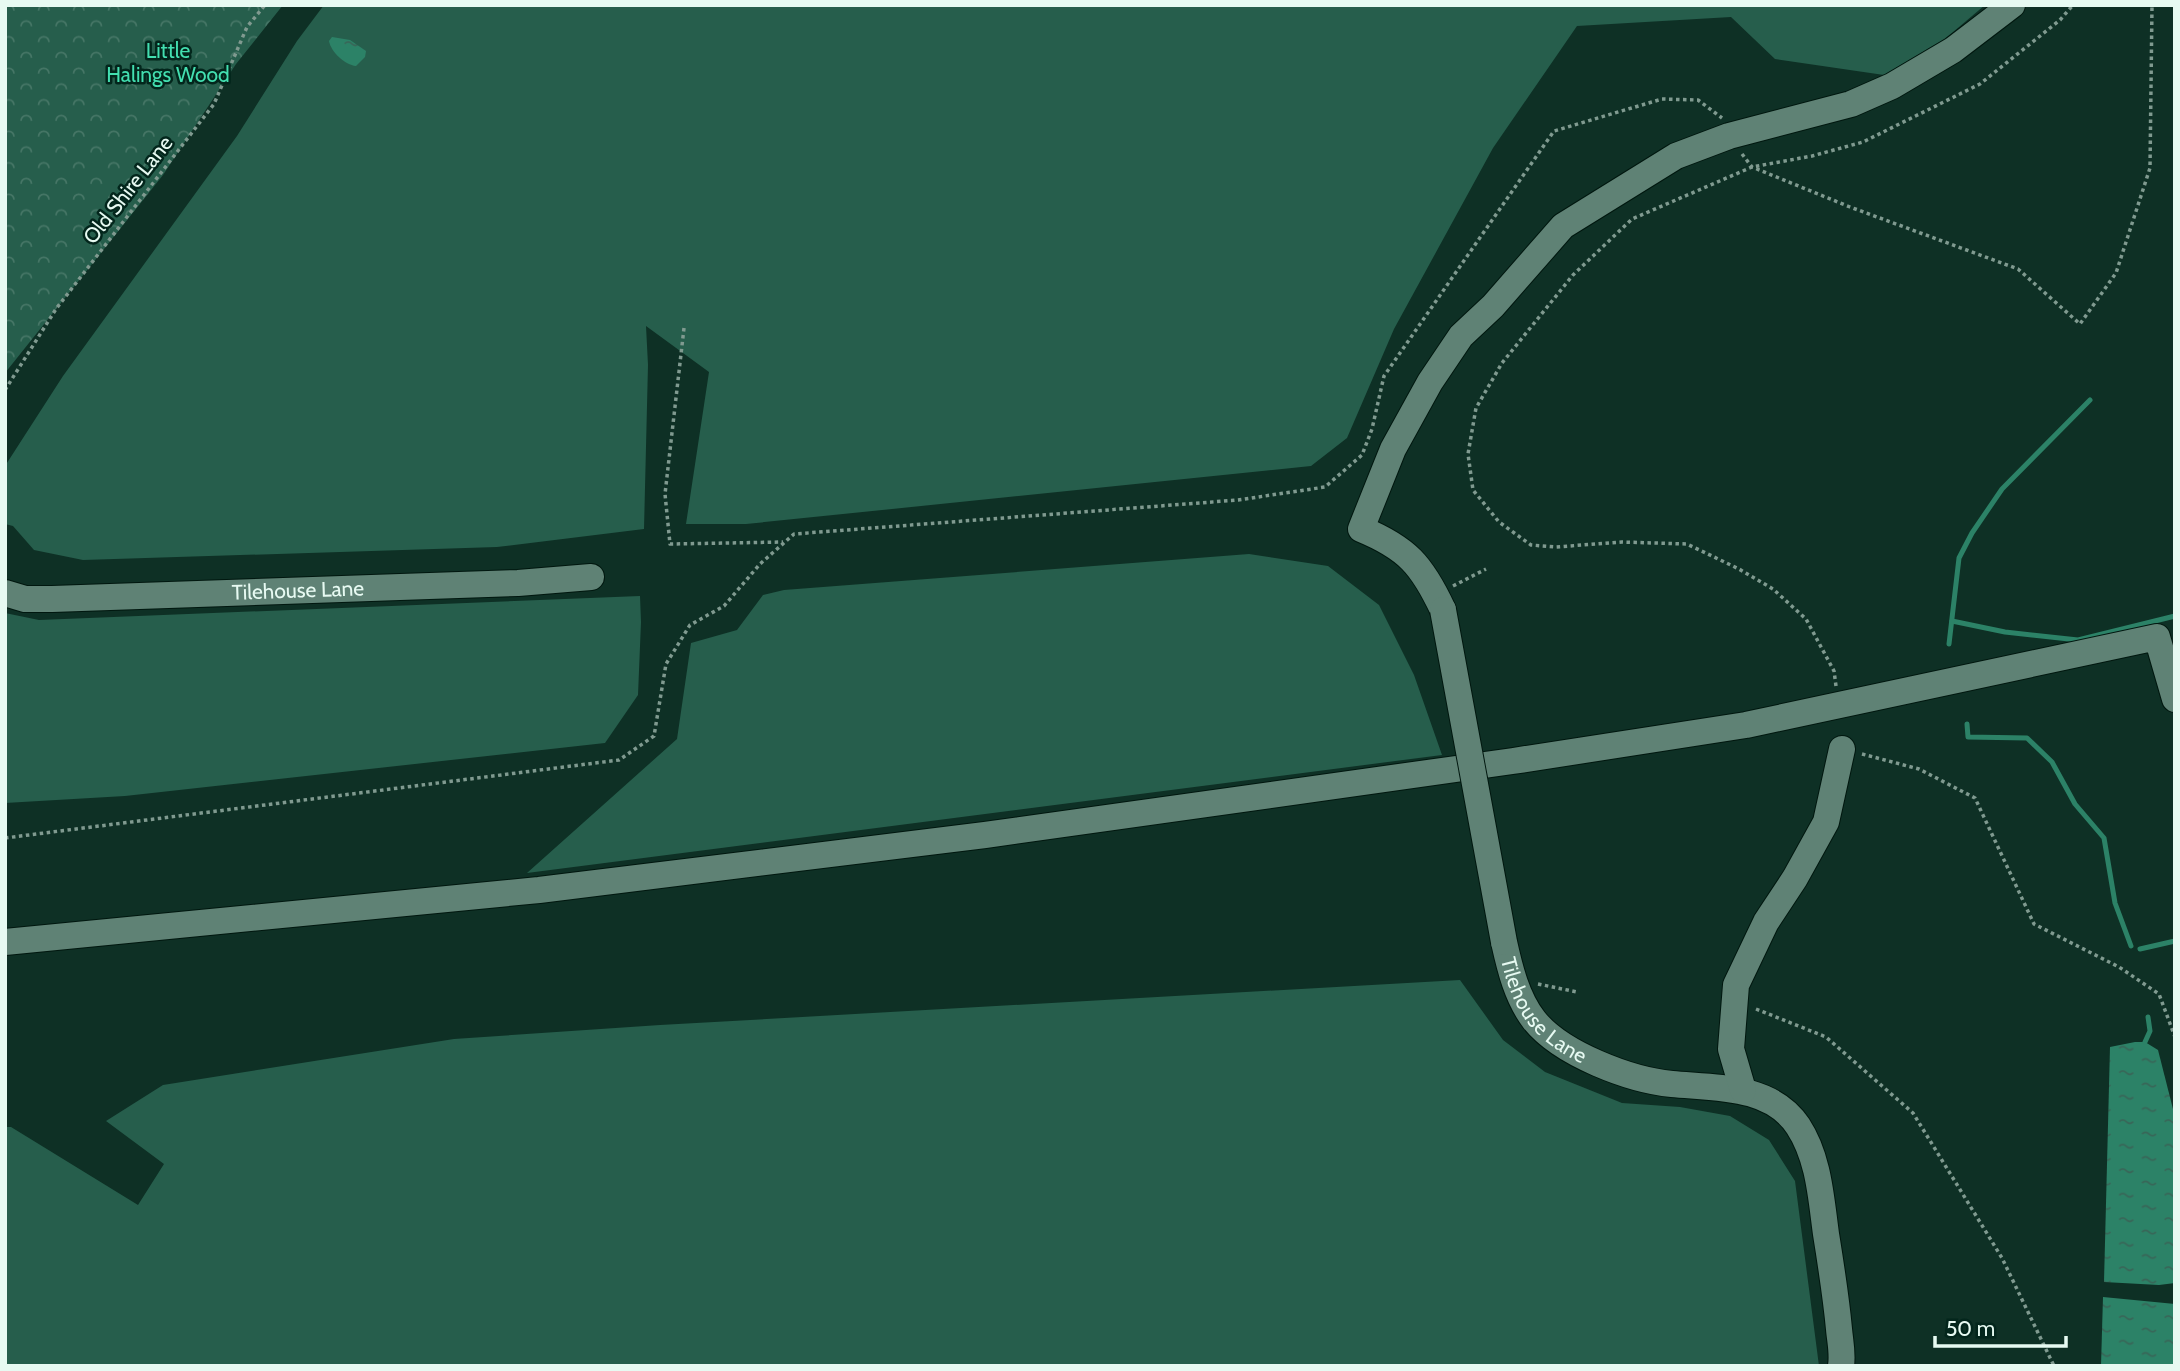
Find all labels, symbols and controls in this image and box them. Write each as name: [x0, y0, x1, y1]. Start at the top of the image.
park label: Little Halings Wood: [106, 38, 230, 87]
street label: Old Shire Lane: [78, 131, 178, 249]
street label: Tilehouse Lane: [231, 575, 365, 605]
street label: Tilehouse Lane: [1496, 954, 1591, 1068]
scale bar: [1935, 1304, 2066, 1348]
text: 50 m: [1946, 1316, 1995, 1341]

